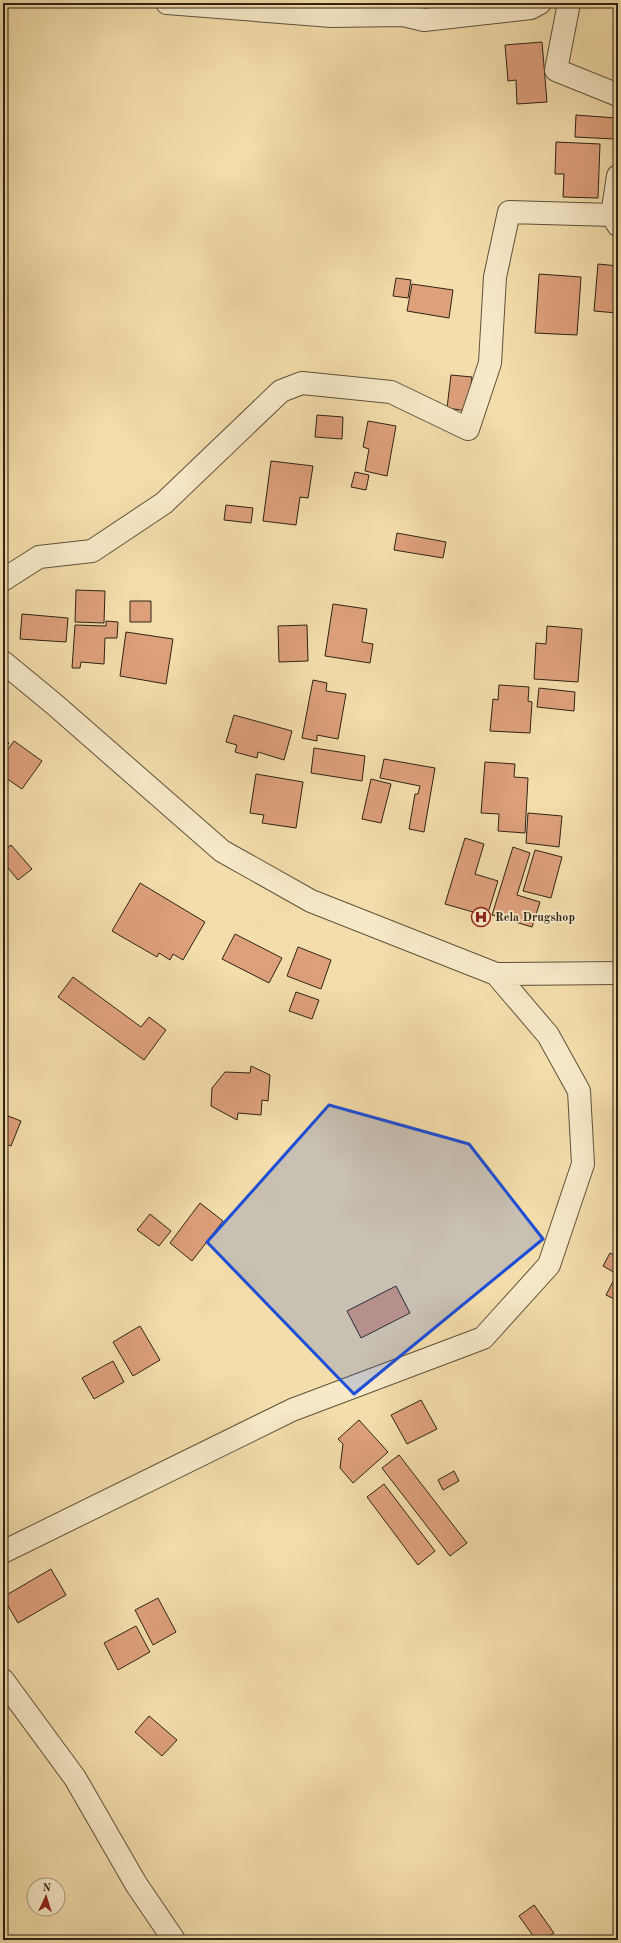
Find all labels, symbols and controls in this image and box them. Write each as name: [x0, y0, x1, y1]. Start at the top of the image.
hospital icon: Rela Drugshop: [470, 906, 492, 928]
place label: Rela Drugshop: [495, 912, 575, 924]
north arrow: [26, 1877, 66, 1917]
text: N: [42, 1883, 52, 1894]

